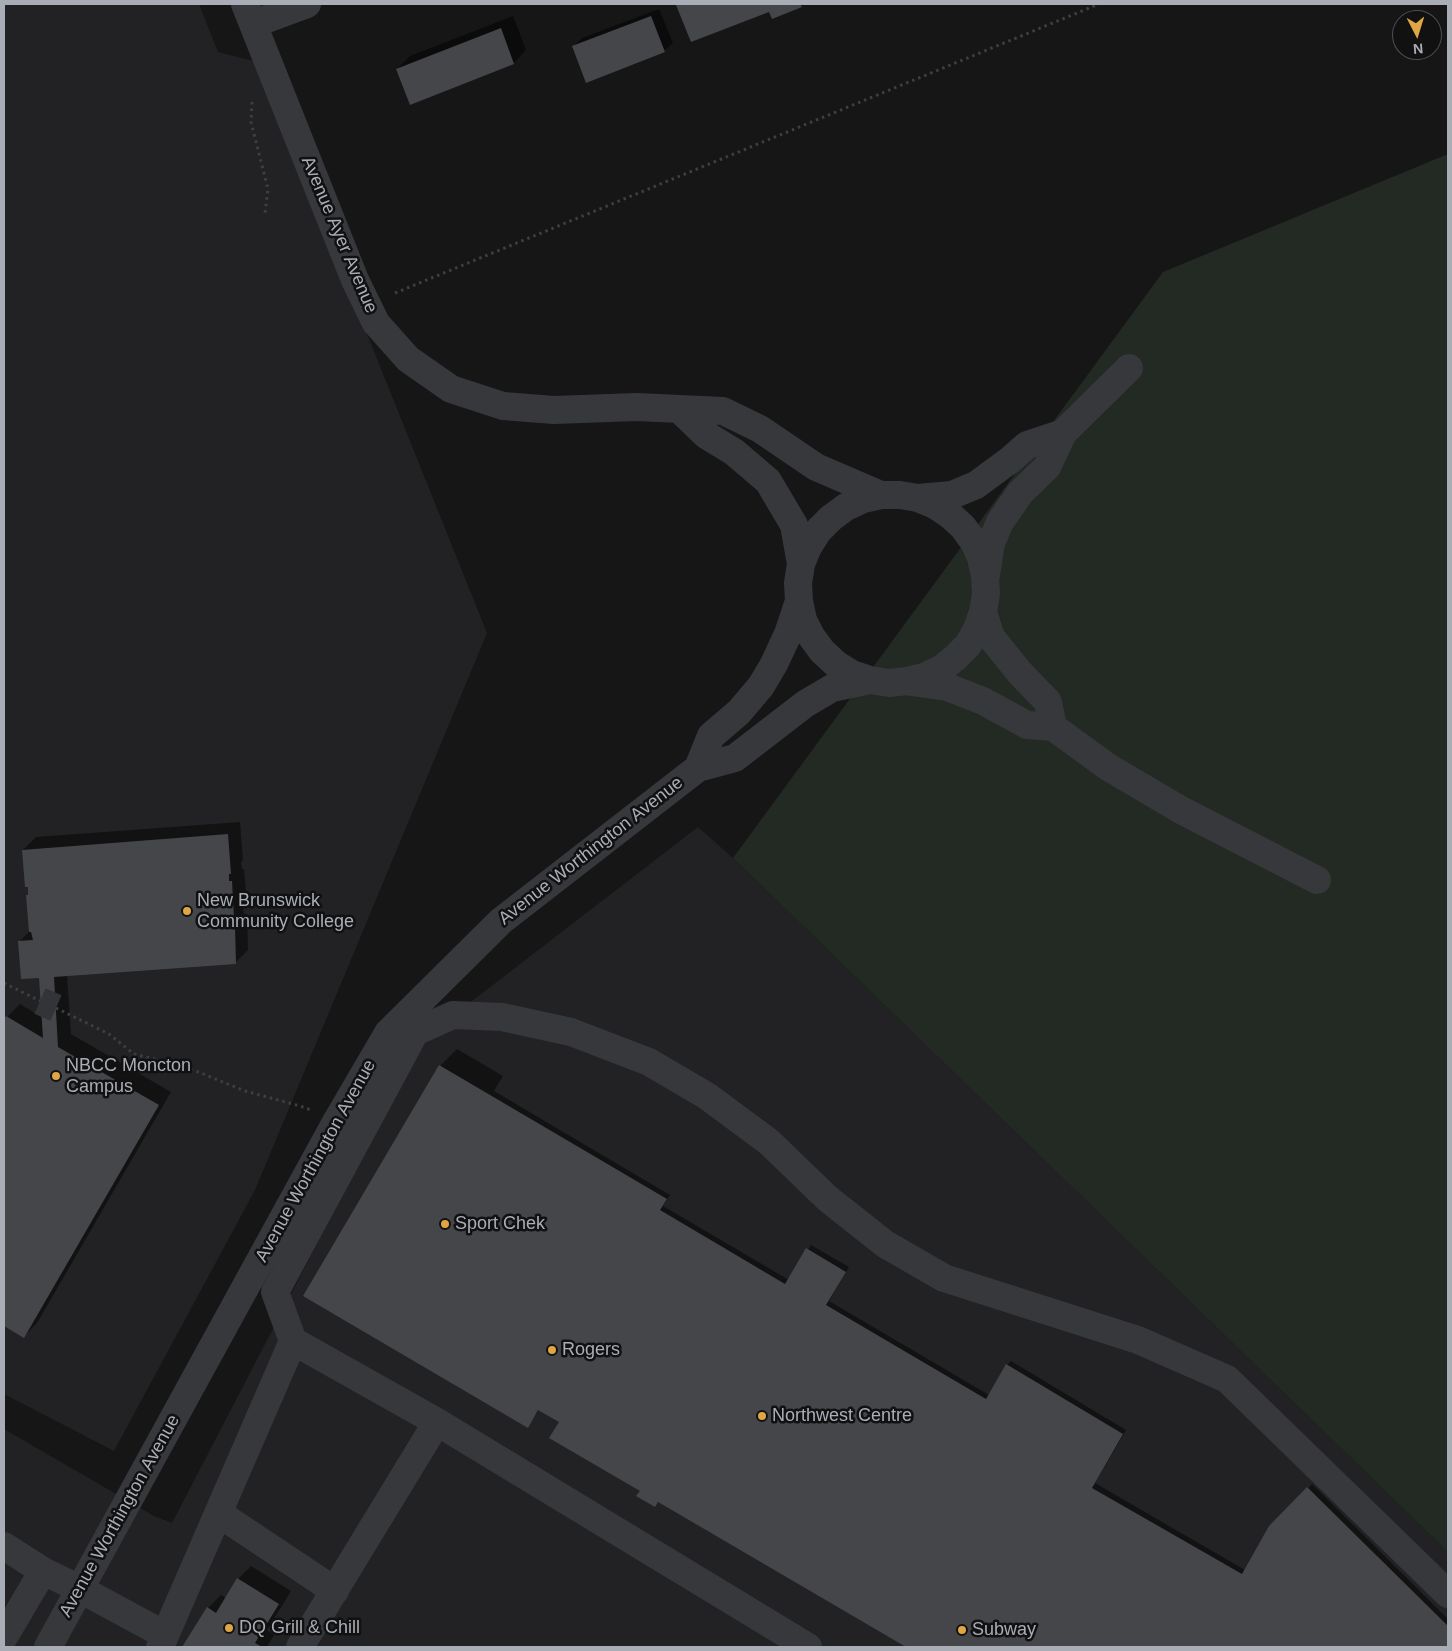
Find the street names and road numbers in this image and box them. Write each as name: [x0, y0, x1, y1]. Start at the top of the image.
street label: Avenue Ayer Avenue: [296, 153, 382, 317]
street label: Avenue Worthington Avenue: [494, 772, 688, 930]
street label: Avenue Worthington Avenue: [251, 1056, 381, 1266]
street label: Avenue Worthington Avenue: [55, 1411, 185, 1621]

